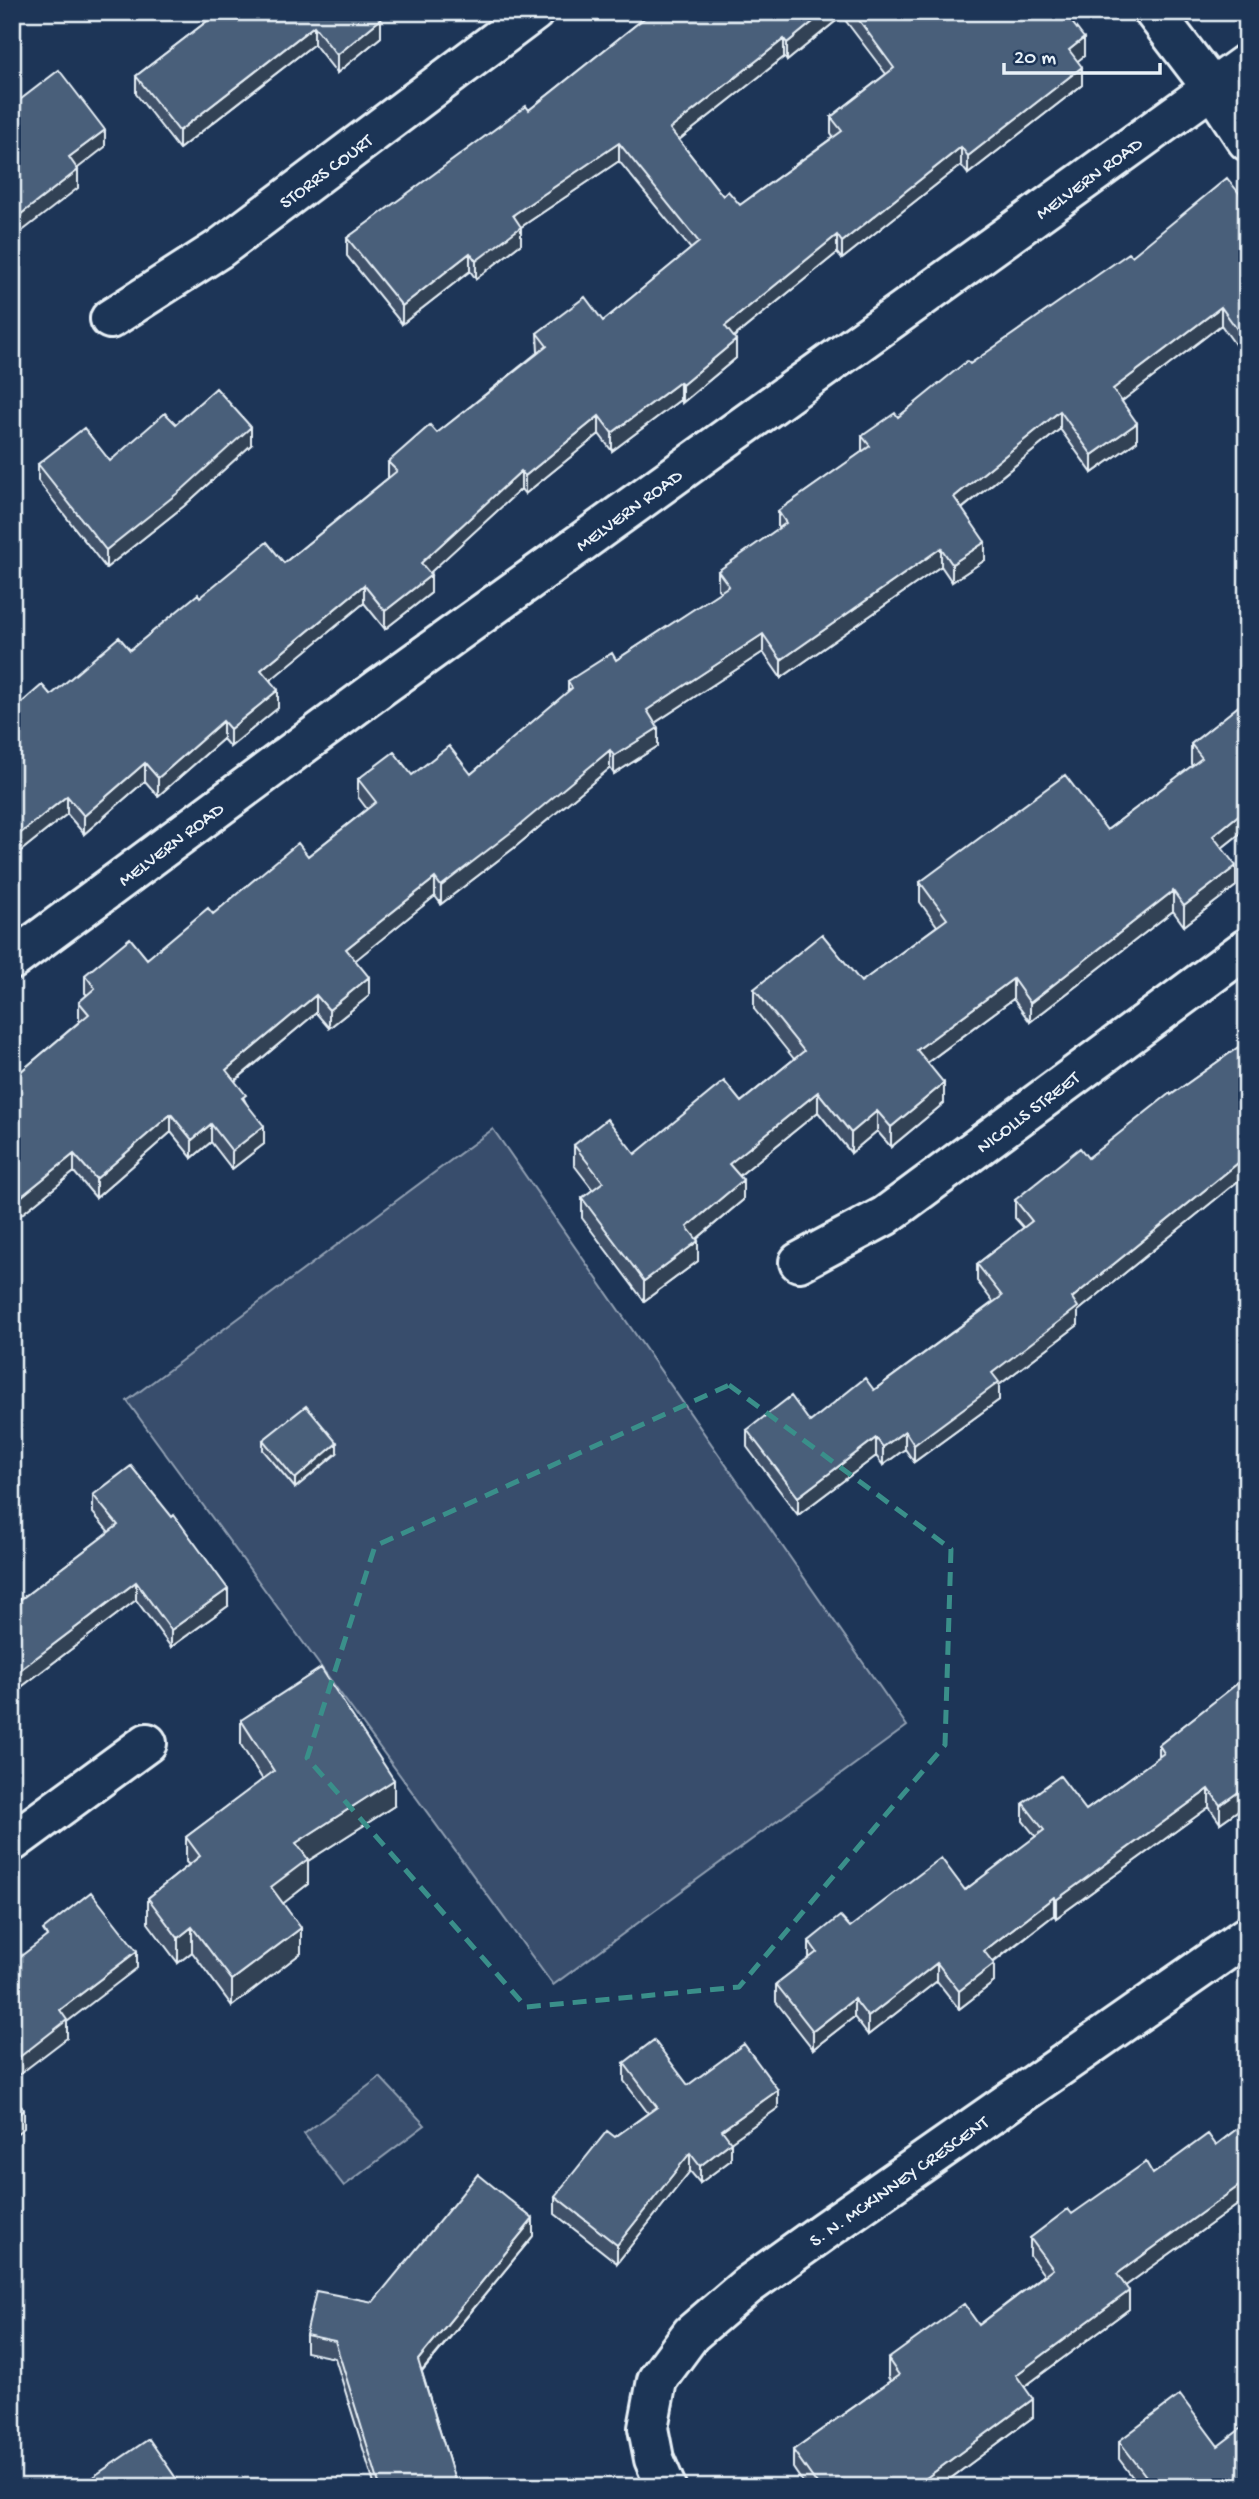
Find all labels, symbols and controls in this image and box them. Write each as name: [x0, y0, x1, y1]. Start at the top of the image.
scale bar: [1004, 32, 1159, 76]
text: 20 m: [1014, 47, 1056, 72]
street label: STORRS COURT: [276, 130, 379, 215]
street label: MELVERN ROAD: [1032, 133, 1148, 226]
street label: MELVERN ROAD: [572, 465, 688, 558]
street label: MELVERN ROAD: [115, 798, 230, 893]
street label: NICOLLS STREET: [973, 1067, 1086, 1160]
street label: S. N. MCKINNEY CRESCENT: [806, 2112, 995, 2253]

